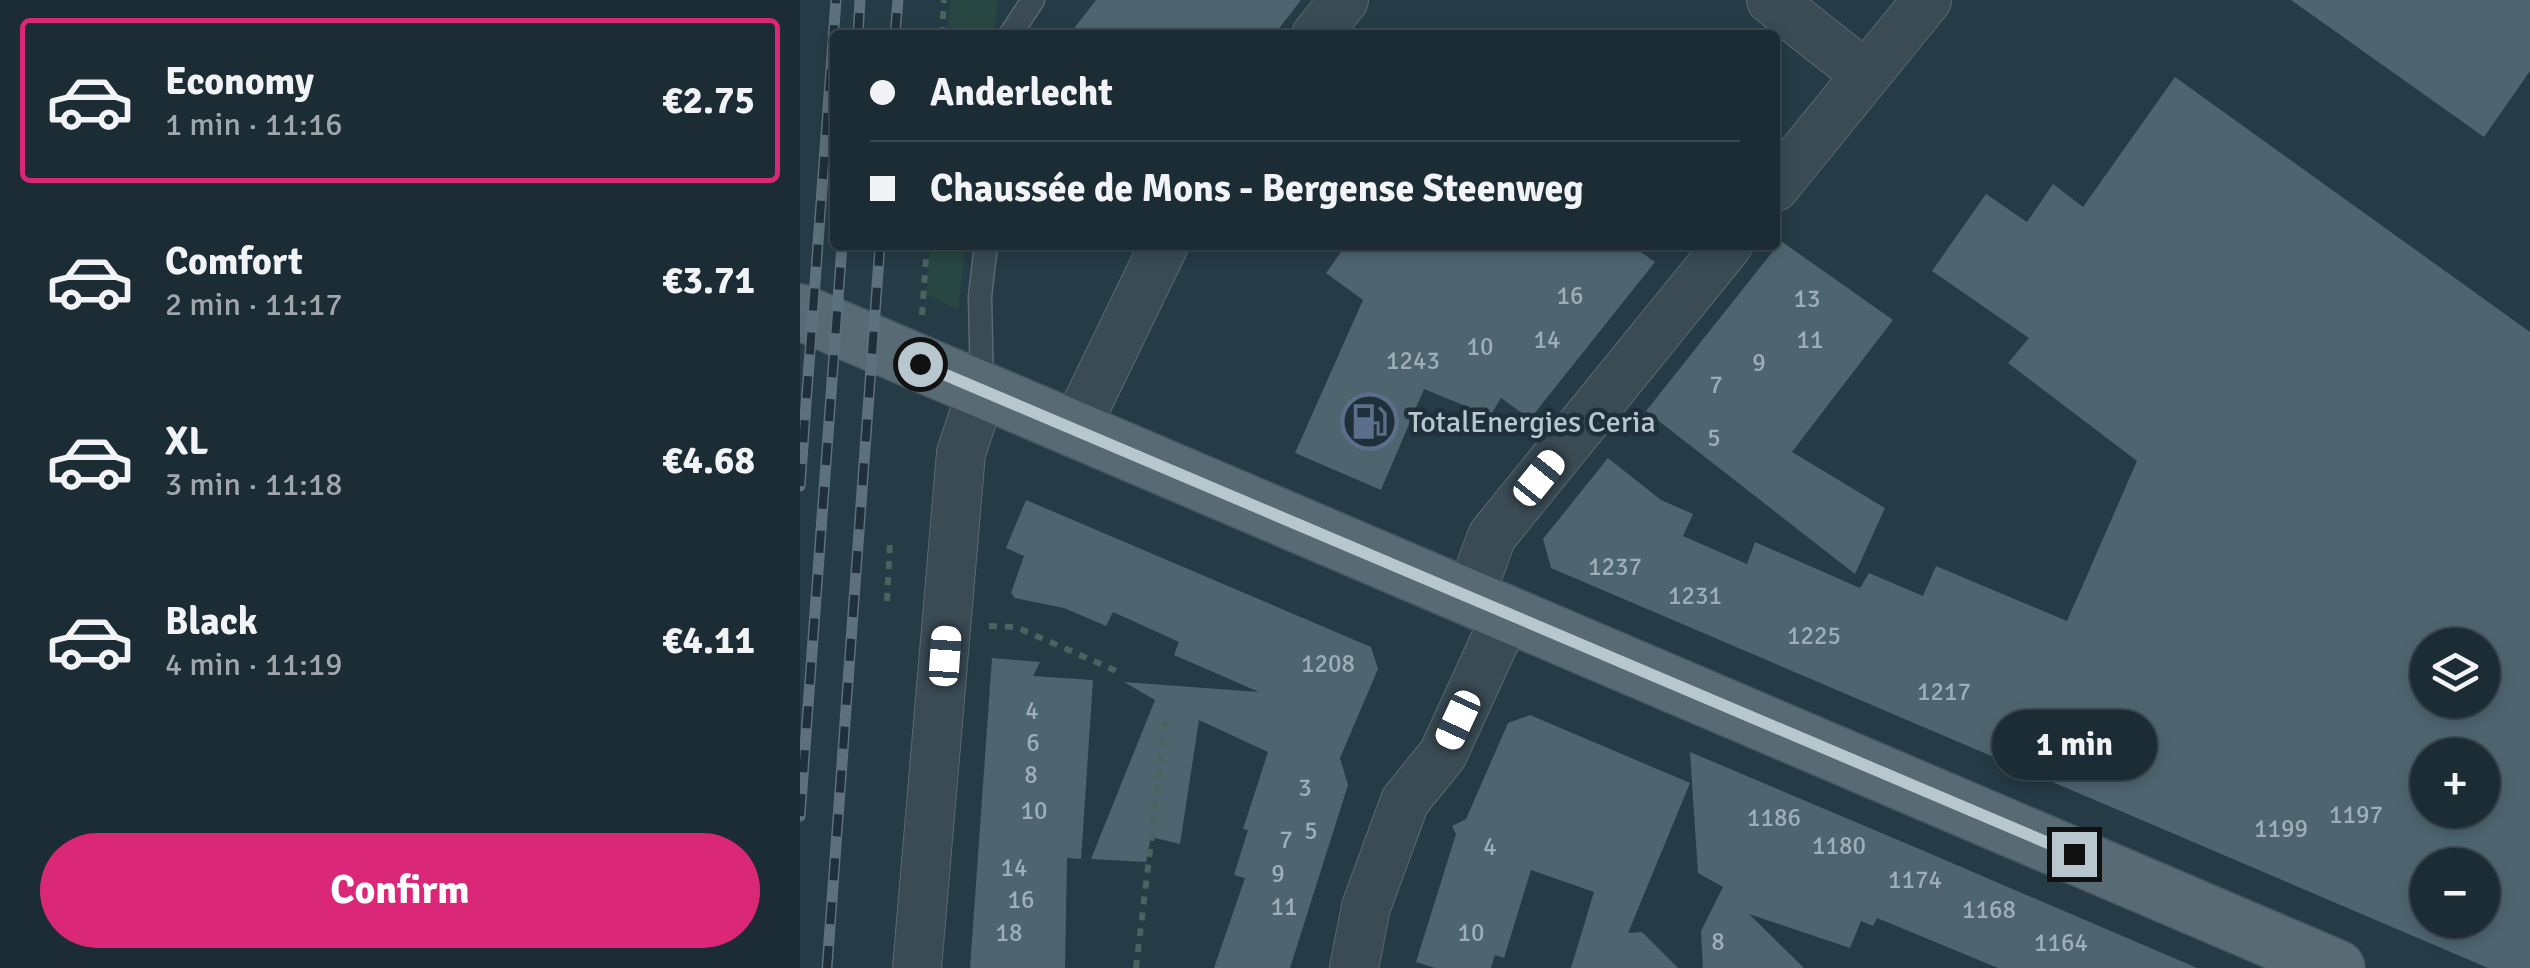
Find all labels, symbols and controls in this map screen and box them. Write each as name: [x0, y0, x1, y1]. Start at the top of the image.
icon: car: [45, 56, 135, 146]
text: Economy: [165, 58, 314, 105]
text: Anderlecht: [930, 69, 1113, 116]
text: €2.75: [662, 77, 755, 124]
text: 1 min · 11:16: [165, 105, 343, 144]
text: Chaussée de Mons - Bergense Steenweg: [930, 165, 1584, 212]
icon: car: [45, 236, 135, 326]
text: Comfort: [165, 238, 303, 285]
text: €3.71: [662, 257, 755, 304]
house number: 16: [1556, 280, 1584, 311]
house number: 13: [1793, 283, 1821, 314]
text: 2 min · 11:17: [165, 285, 343, 324]
house number: 14: [1533, 324, 1561, 355]
house number: 11: [1796, 324, 1824, 355]
house number: 10: [1466, 331, 1494, 362]
route start: [898, 342, 943, 387]
house number: 1243: [1386, 345, 1440, 376]
house number: 9: [1752, 347, 1766, 378]
house number: 7: [1709, 369, 1723, 400]
fuel station icon: TotalEnergies Ceria: [1339, 392, 1399, 452]
place label: TotalEnergies Ceria: [1408, 404, 1656, 441]
icon: car: [45, 416, 135, 506]
text: XL: [165, 418, 208, 465]
house number: 5: [1707, 422, 1721, 453]
text: €4.68: [662, 437, 755, 484]
car: [1508, 445, 1570, 511]
text: 3 min · 11:18: [165, 465, 343, 504]
house number: 1237: [1588, 551, 1642, 582]
house number: 1231: [1668, 580, 1722, 611]
icon: car: [45, 596, 135, 686]
text: Black: [165, 598, 258, 645]
text: €4.11: [662, 617, 755, 664]
house number: 1225: [1787, 620, 1841, 651]
car: [928, 625, 962, 687]
map controls: [2410, 628, 2500, 938]
button: layers: [2410, 628, 2500, 718]
text: 4 min · 11:19: [165, 645, 343, 684]
house number: 1208: [1301, 648, 1355, 679]
house number: 1217: [1917, 676, 1971, 707]
car: [1432, 686, 1484, 754]
house number: 4: [1025, 695, 1039, 726]
callout: 1 min: [1992, 709, 2156, 779]
text: 1 min: [2036, 725, 2113, 764]
house number: 6: [1026, 727, 1040, 758]
button: +: [2410, 738, 2500, 828]
house number: 8: [1024, 759, 1038, 790]
house number: 3: [1298, 772, 1312, 803]
house number: 10: [1020, 795, 1048, 826]
house number: 1197: [2329, 799, 2383, 830]
house number: 1186: [1747, 802, 1801, 833]
house number: 1199: [2254, 813, 2308, 844]
house number: 5: [1304, 815, 1318, 846]
house number: 7: [1279, 824, 1293, 855]
house number: 1180: [1812, 830, 1866, 861]
house number: 4: [1483, 831, 1497, 862]
route end: [2052, 832, 2097, 877]
button: Confirm: [40, 833, 760, 948]
button: −: [2410, 848, 2500, 938]
house number: 14: [1000, 852, 1028, 883]
house number: 9: [1271, 858, 1285, 889]
house number: 1174: [1888, 864, 1942, 895]
house number: 16: [1007, 884, 1035, 915]
house number: 11: [1270, 891, 1298, 922]
house number: 1168: [1962, 894, 2016, 925]
house number: 18: [995, 917, 1023, 948]
house number: 10: [1457, 917, 1485, 948]
house number: 8: [1711, 926, 1725, 957]
house number: 1164: [2034, 927, 2088, 958]

